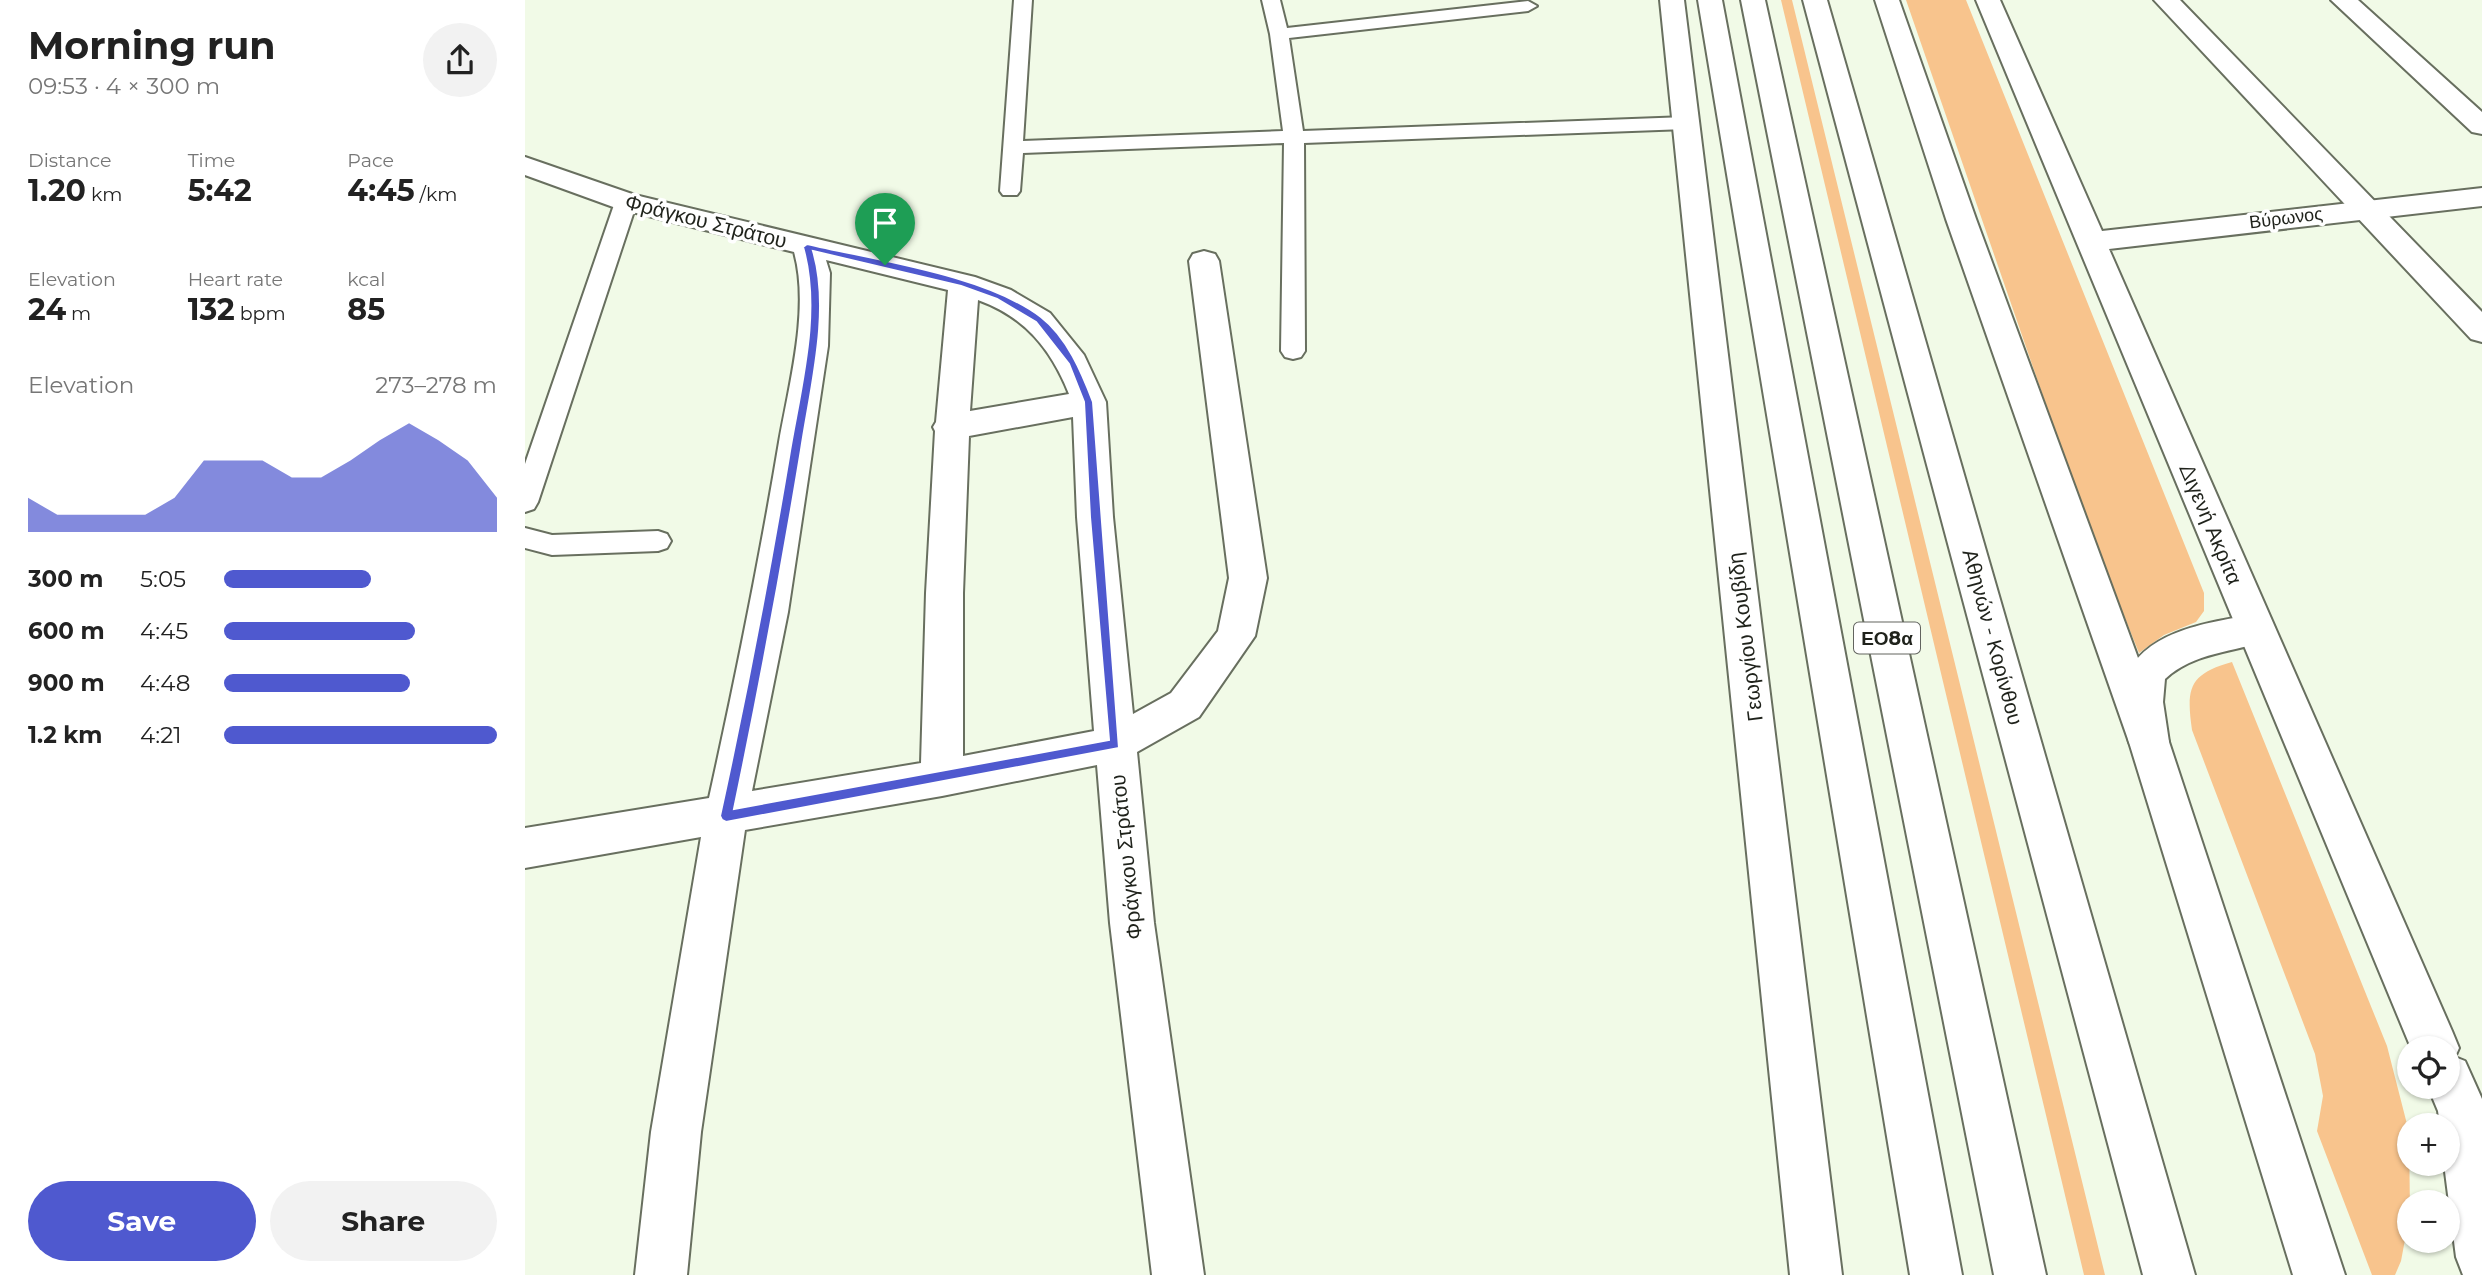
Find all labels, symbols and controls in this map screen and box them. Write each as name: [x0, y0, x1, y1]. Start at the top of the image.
text: Morning run: [28, 22, 276, 69]
button: share: [423, 23, 497, 97]
text: 09:53 · 4 × 300 m: [28, 72, 220, 100]
text: Distance: [28, 149, 111, 172]
text: Time: [188, 149, 235, 172]
text: Pace: [347, 149, 394, 172]
text: 1.20: [28, 172, 86, 209]
text: 5:42: [188, 172, 252, 209]
text: 4:45: [347, 172, 415, 209]
text: km: [86, 183, 122, 206]
text: /km: [415, 183, 457, 206]
street label: Φράγκου Στράτου: [623, 189, 789, 253]
pin: [855, 193, 915, 265]
street label: Βύρωνος: [2248, 203, 2324, 233]
icon: arrive: [866, 204, 904, 242]
text: Elevation: [28, 268, 116, 291]
text: Heart rate: [188, 268, 283, 291]
text: kcal: [347, 268, 385, 291]
text: 24: [28, 291, 66, 328]
text: 132: [188, 291, 235, 328]
text: 85: [347, 291, 385, 328]
text: m: [66, 302, 91, 325]
text: bpm: [235, 302, 286, 325]
text: Elevation: [28, 371, 134, 399]
text: 273–278 m: [375, 371, 497, 399]
street label: Διγενή Ακρίτα: [2174, 460, 2248, 588]
street label: Αθηνών - Κορίνθου: [1957, 546, 2029, 728]
street label: Γεωργίου Κουβίδη: [1722, 551, 1768, 723]
text: 300 m: [28, 565, 104, 593]
text: 5:05: [140, 565, 186, 593]
text: 600 m: [28, 617, 105, 645]
text: 4:45: [140, 617, 188, 645]
road number: ΕΟ8α: [1854, 622, 1920, 653]
text: 900 m: [28, 669, 105, 697]
text: 4:48: [140, 669, 190, 697]
text: 1.2 km: [28, 721, 102, 749]
text: 4:21: [140, 721, 182, 749]
street label: Φράγκου Στράτου: [1105, 773, 1147, 941]
map controls: [2397, 1036, 2460, 1253]
button: locate: [2397, 1036, 2460, 1099]
button: +: [2397, 1113, 2460, 1176]
button: Save: [28, 1181, 256, 1261]
button: Share: [270, 1181, 497, 1261]
button: −: [2397, 1190, 2460, 1253]

